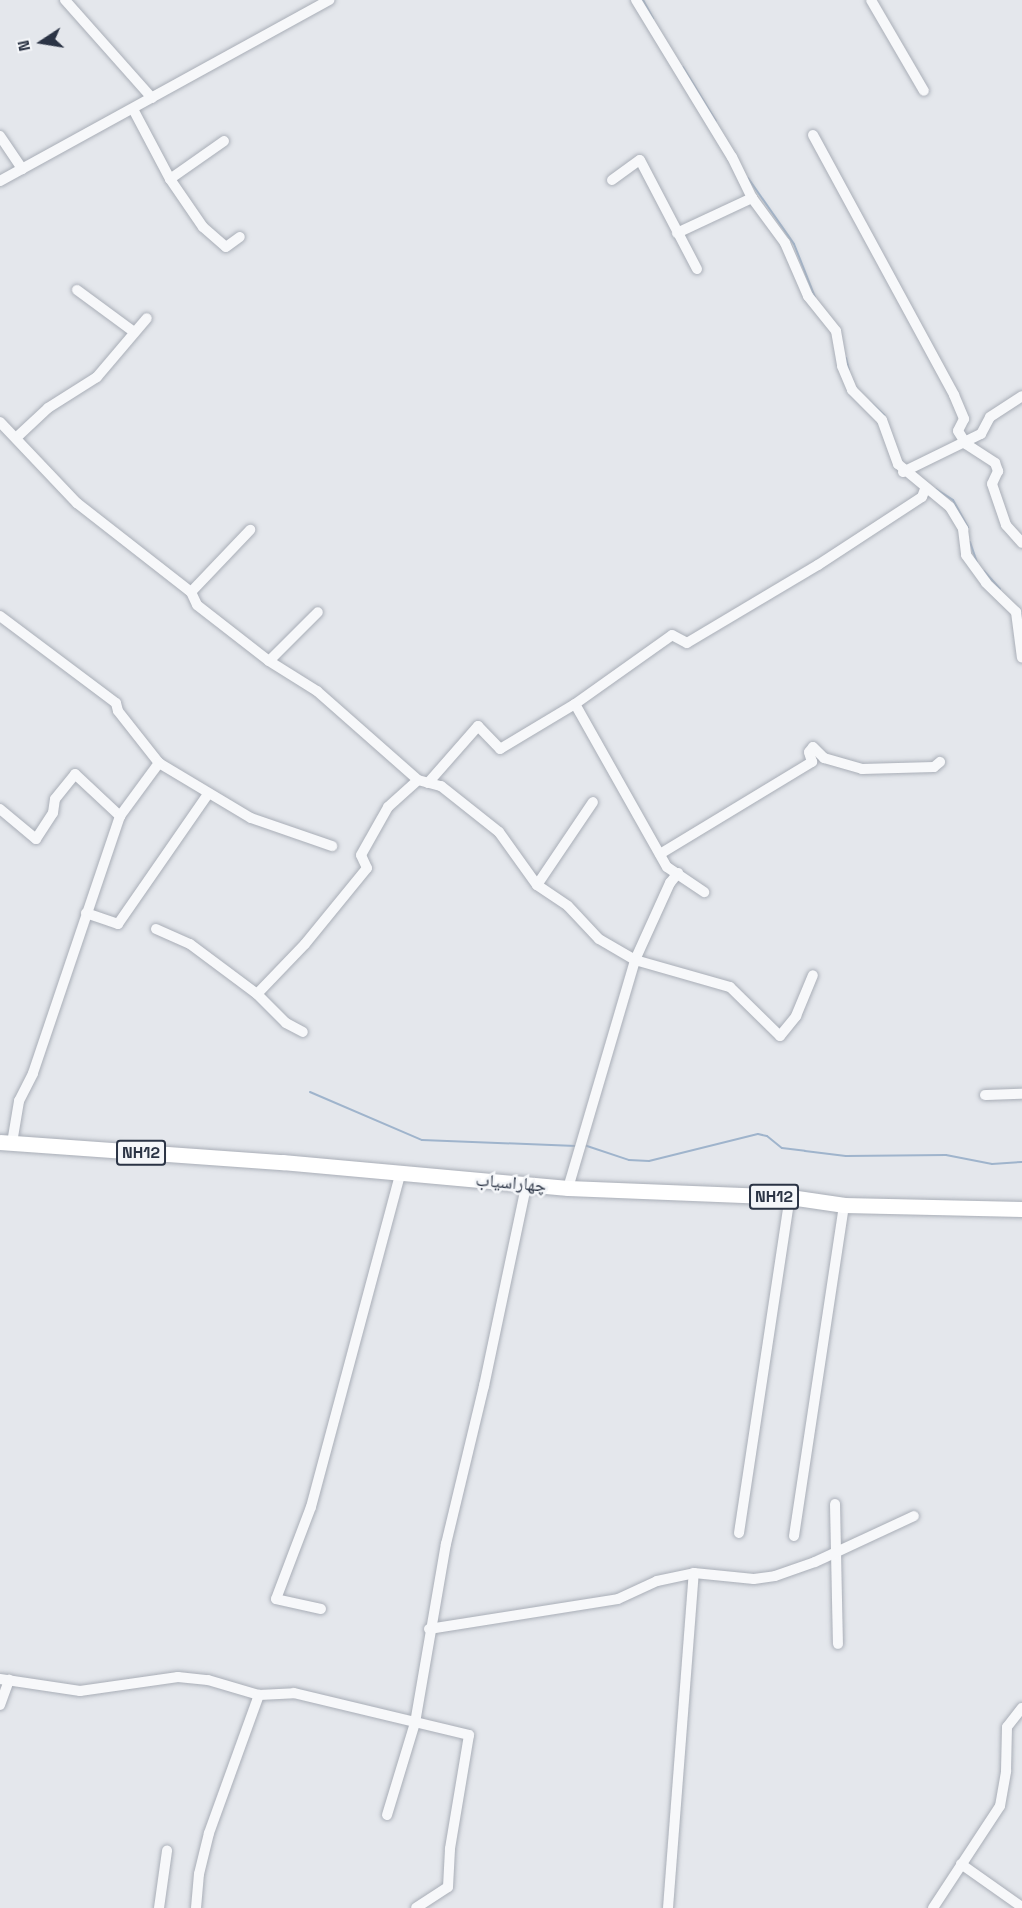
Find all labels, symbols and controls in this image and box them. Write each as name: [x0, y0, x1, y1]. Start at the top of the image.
north arrow: [12, 12, 72, 72]
text: N: [13, 38, 35, 53]
road number: NH12: [116, 1140, 166, 1166]
street label: چهاراسیاب: [475, 1169, 547, 1197]
road number: NH12: [748, 1184, 800, 1210]

